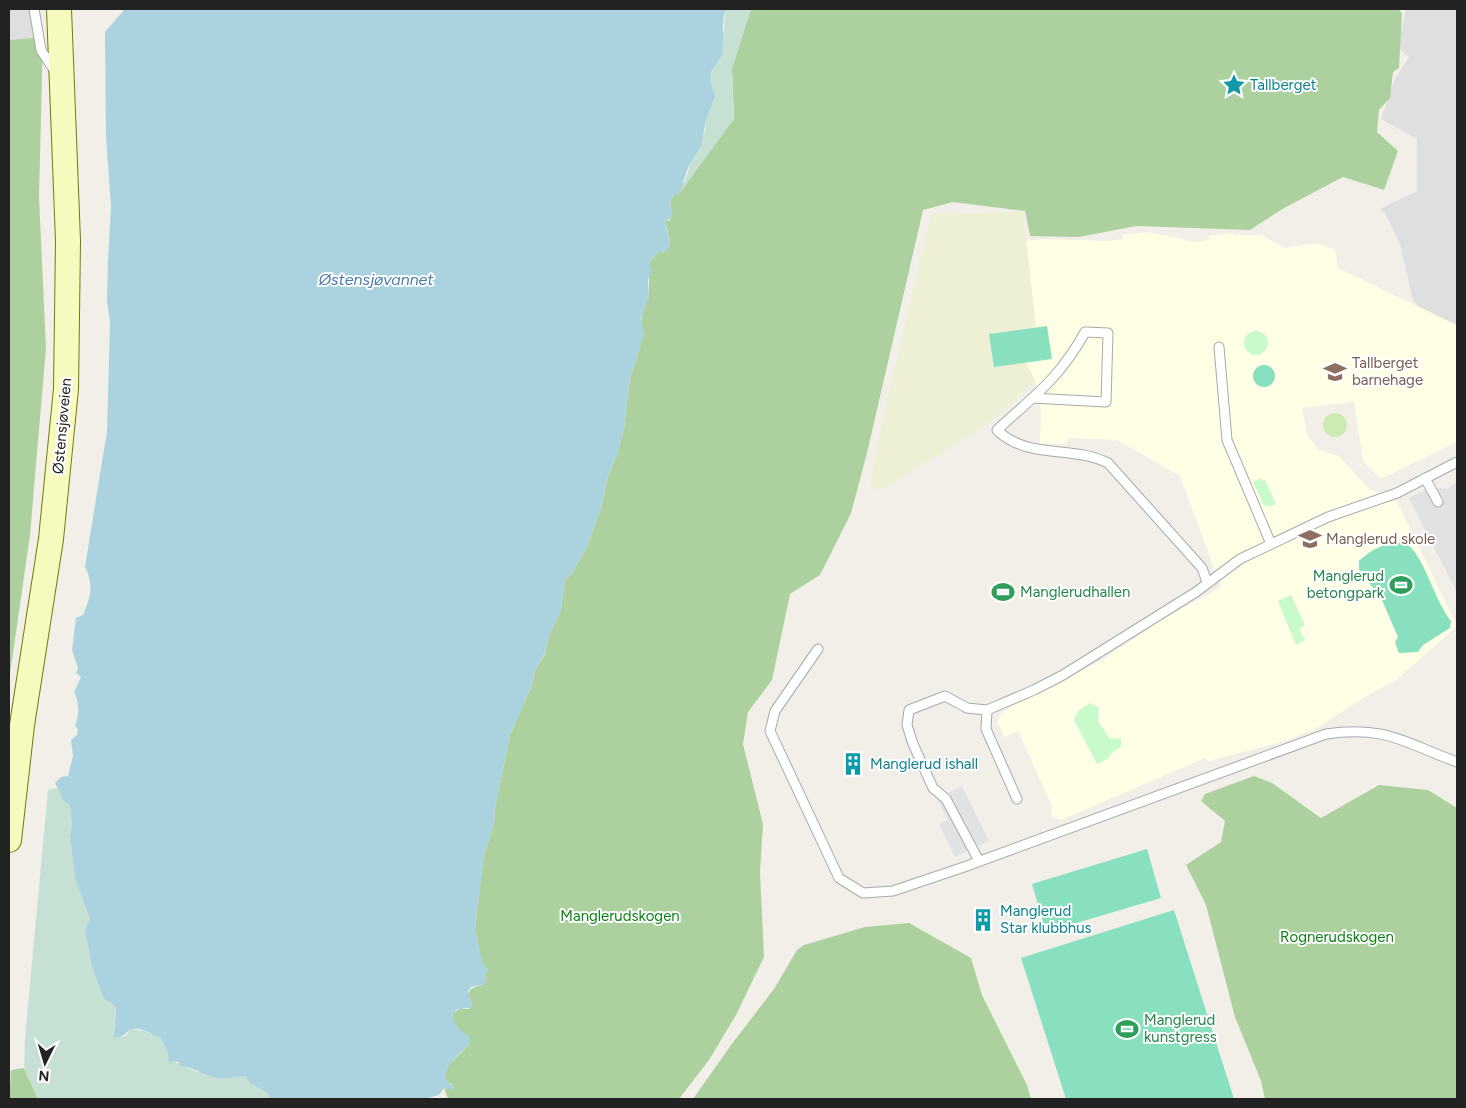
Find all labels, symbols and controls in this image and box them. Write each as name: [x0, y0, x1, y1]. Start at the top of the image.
place icon: Tallberget: [1221, 72, 1247, 98]
place label: Tallberget: [1250, 76, 1317, 94]
water label: Østensjøvannet: [317, 270, 434, 289]
place label: Tallberget barnehage: [1352, 354, 1423, 389]
school or university icon: Tallberget barnehage: [1322, 359, 1348, 385]
street label: Østensjøveien: [49, 377, 75, 475]
school or university icon: Manglerud skole: [1297, 526, 1323, 552]
place label: Manglerud skole: [1326, 530, 1435, 548]
place label: Manglerud betongpark: [1307, 567, 1385, 602]
sports icon: Manglerud betongpark: [1388, 572, 1414, 598]
sports icon: Manglerudhallen: [990, 579, 1016, 605]
place label: Manglerudhallen: [1020, 583, 1130, 601]
building icon: Manglerud ishall: [840, 751, 866, 777]
place label: Manglerud ishall: [870, 755, 978, 773]
place label: Manglerud Star klubbhus: [1000, 902, 1092, 937]
park label: Manglerudskogen: [560, 907, 680, 925]
building icon: Manglerud Star klubbhus: [970, 907, 996, 933]
park label: Rognerudskogen: [1280, 928, 1394, 946]
place label: Manglerud kunstgress: [1144, 1011, 1217, 1046]
sports icon: Manglerud kunstgress: [1114, 1016, 1140, 1042]
north arrow: [20, 1038, 70, 1088]
text: N: [38, 1067, 50, 1084]

